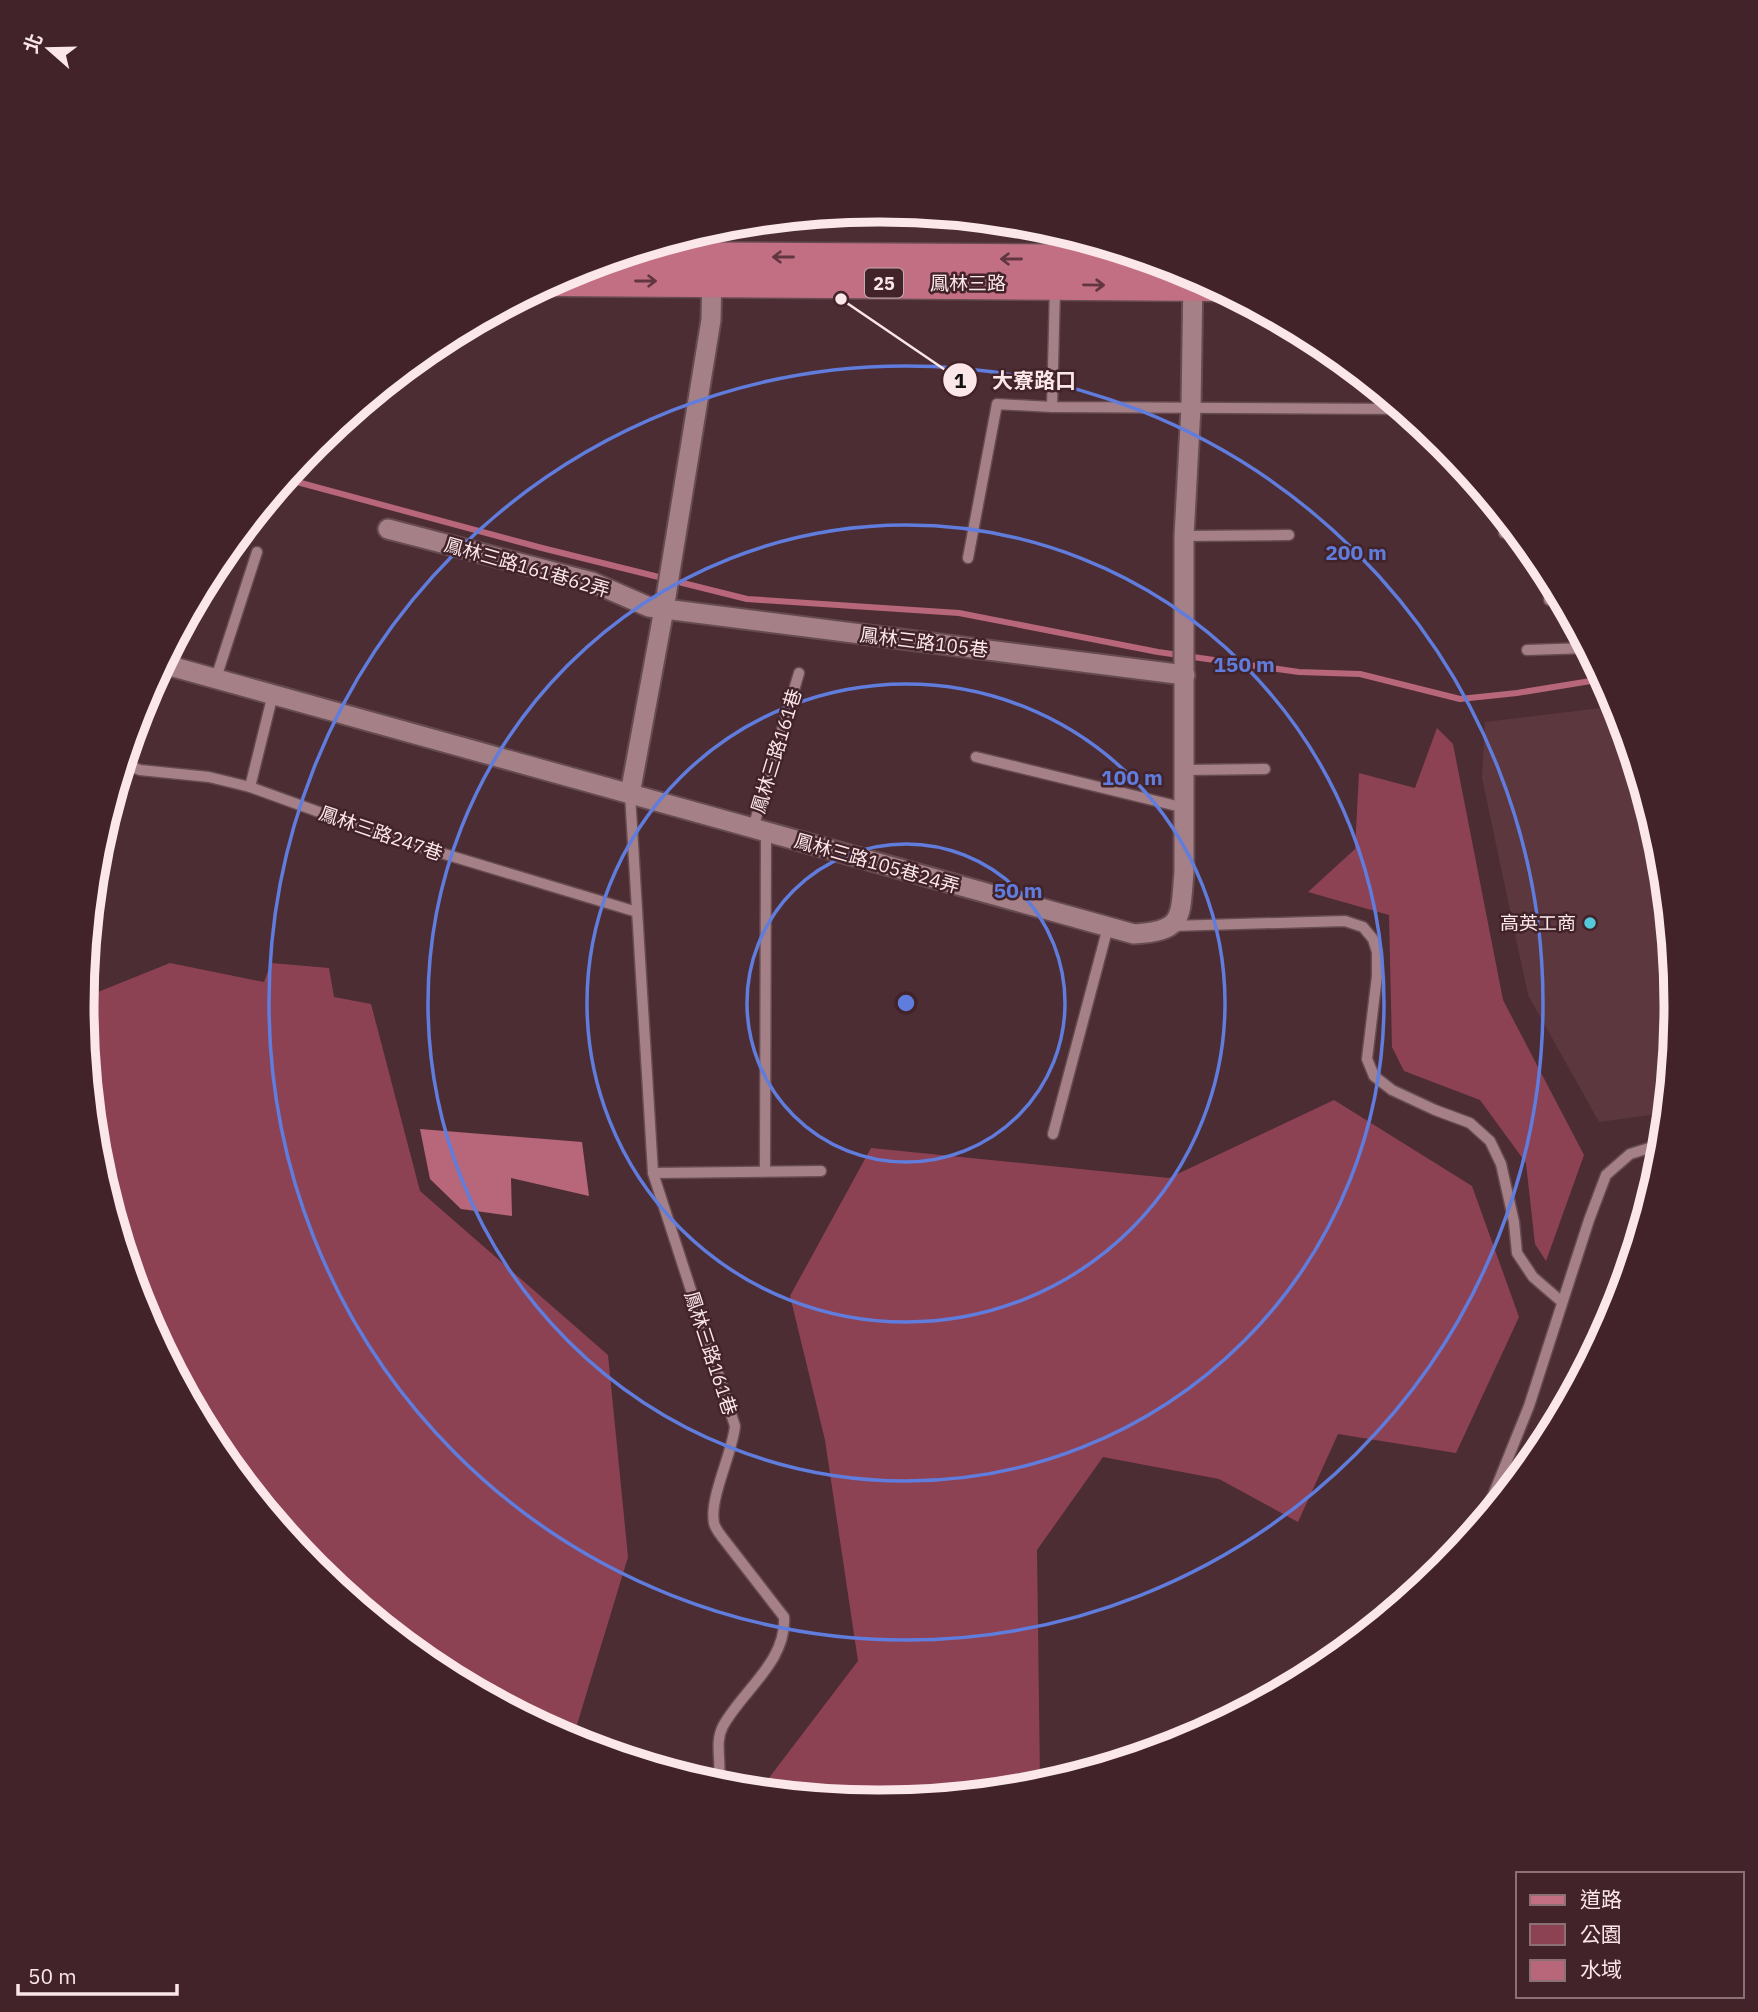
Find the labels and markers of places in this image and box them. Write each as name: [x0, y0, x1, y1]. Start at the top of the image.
callout: 大寮路口: [943, 359, 1090, 401]
place label: 高英工商: [1500, 911, 1576, 935]
marker: 高英工商: [1582, 915, 1598, 931]
centre of rings: [894, 991, 918, 1015]

